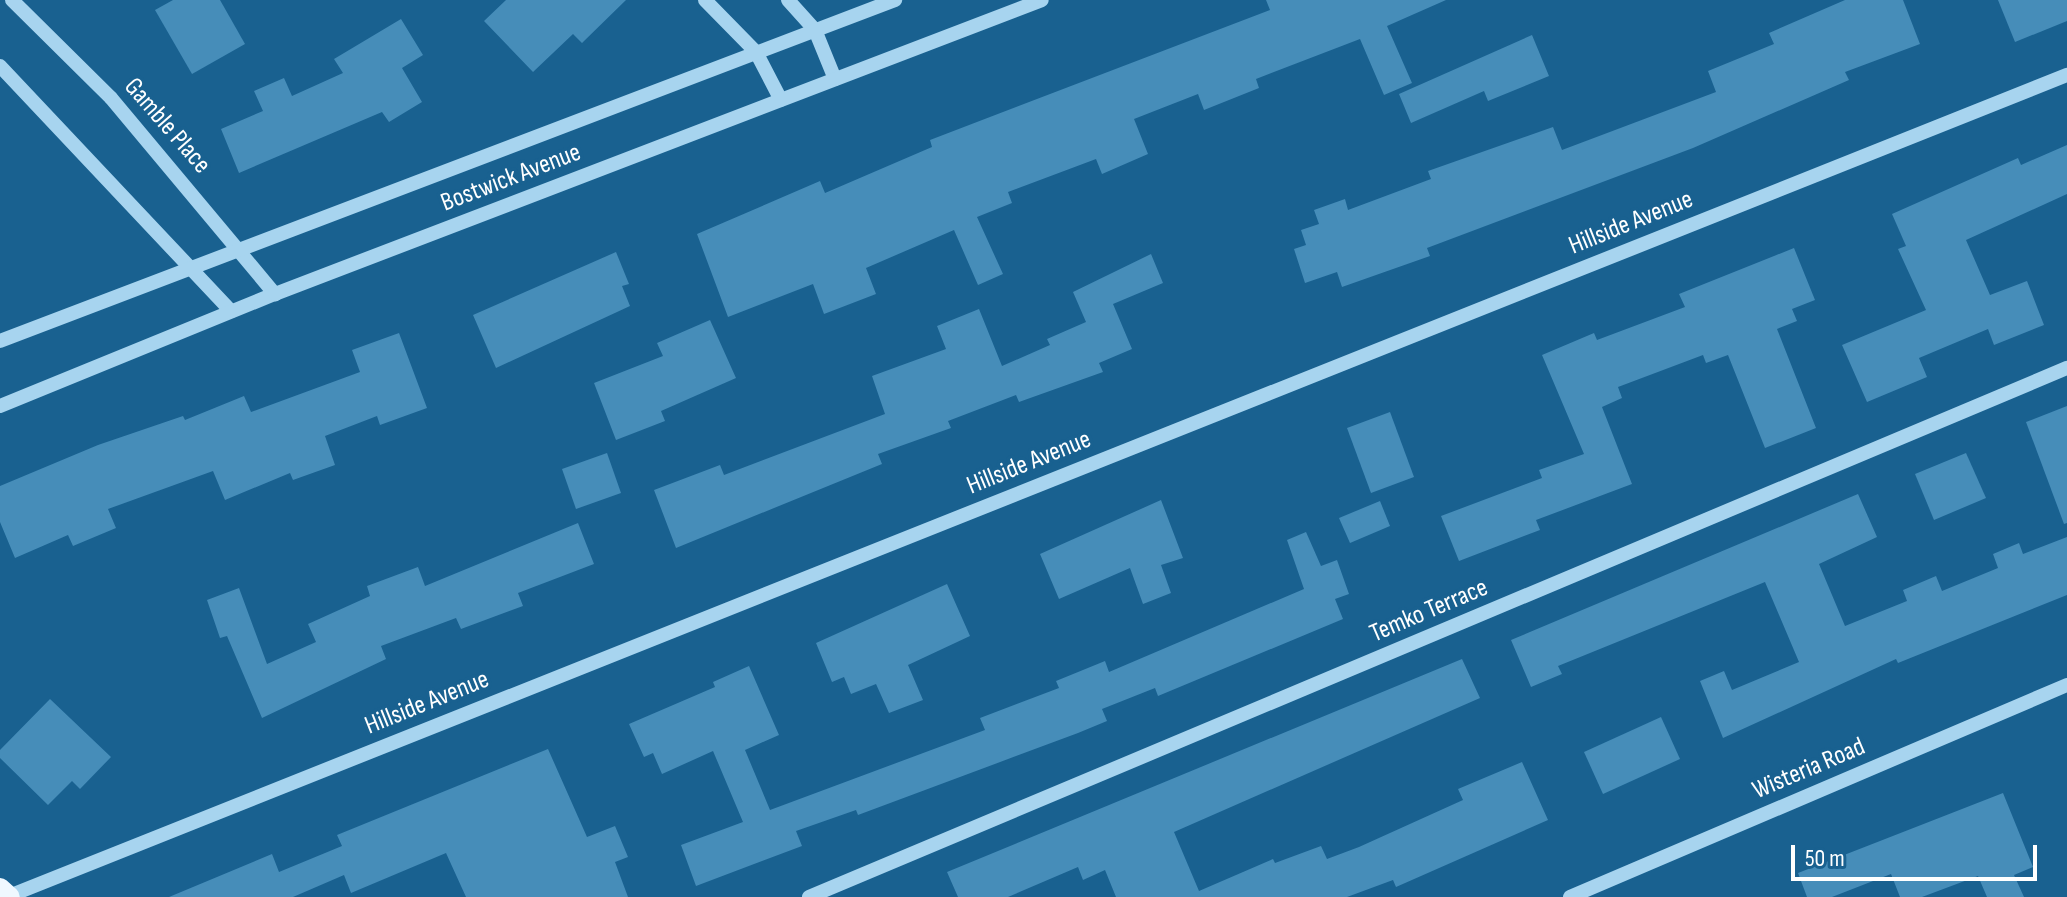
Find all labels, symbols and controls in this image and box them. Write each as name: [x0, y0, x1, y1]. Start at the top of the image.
street label: Gamble Place: [117, 72, 217, 180]
street label: Bostwick Avenue: [437, 137, 585, 219]
street label: Hillside Avenue: [1564, 184, 1698, 262]
street label: Hillside Avenue: [962, 424, 1096, 502]
street label: Temko Terrace: [1365, 572, 1493, 650]
street label: Hillside Avenue: [360, 664, 494, 742]
street label: Wisteria Road: [1748, 731, 1870, 807]
scale bar: [1795, 829, 2041, 879]
text: 50 m: [1805, 844, 1845, 873]

